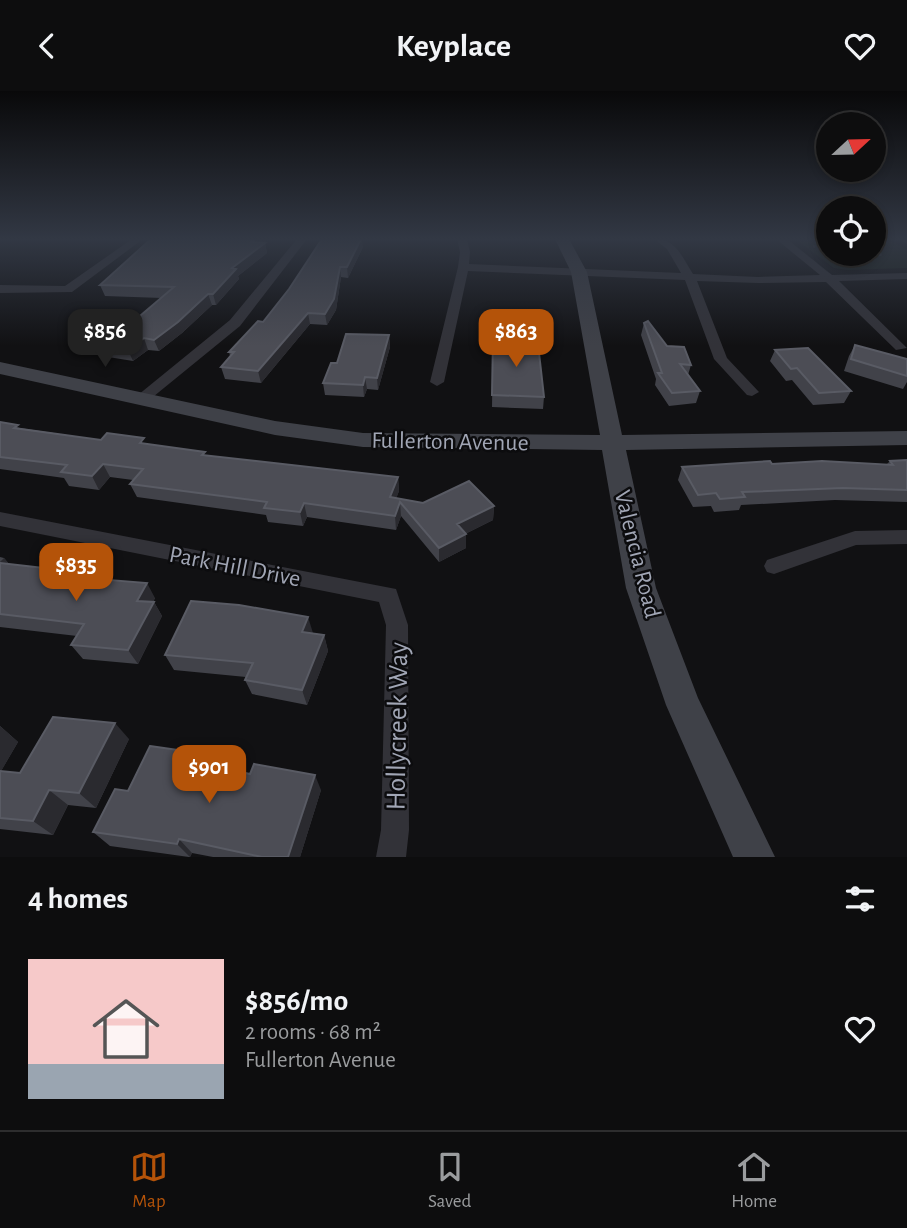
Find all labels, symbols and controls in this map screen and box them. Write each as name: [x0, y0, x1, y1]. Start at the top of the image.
icon: back: [28, 27, 66, 65]
icon: heart: [841, 27, 879, 65]
text: Keyplace: [396, 30, 511, 62]
north arrow: [816, 112, 886, 182]
map controls: [816, 112, 886, 266]
button: locate: [816, 196, 886, 266]
pin: $856: [64, 309, 146, 369]
pin: $863: [475, 309, 557, 369]
text: $856: [84, 320, 126, 343]
text: $863: [495, 320, 537, 343]
street label: Fullerton Avenue: [371, 429, 529, 455]
street label: Valencia Road: [610, 488, 664, 620]
street label: Park Hill Drive: [167, 542, 303, 591]
pin: $835: [35, 543, 117, 603]
text: $835: [55, 554, 97, 577]
street label: Hollycreek Way: [383, 642, 413, 811]
pin: $901: [168, 745, 250, 805]
text: $901: [188, 756, 230, 779]
icon: filters: [841, 880, 879, 918]
text: 4 homes: [28, 884, 128, 914]
text: $856/mo: [245, 986, 348, 1016]
icon: home: [84, 987, 168, 1071]
icon: heart: [841, 1010, 879, 1048]
text: 2 rooms · 68 m²: [245, 1021, 381, 1044]
text: Fullerton Avenue: [245, 1049, 396, 1072]
tab: Map: [130, 1148, 168, 1213]
tab: Saved: [428, 1148, 471, 1213]
tab: Home: [731, 1148, 777, 1213]

